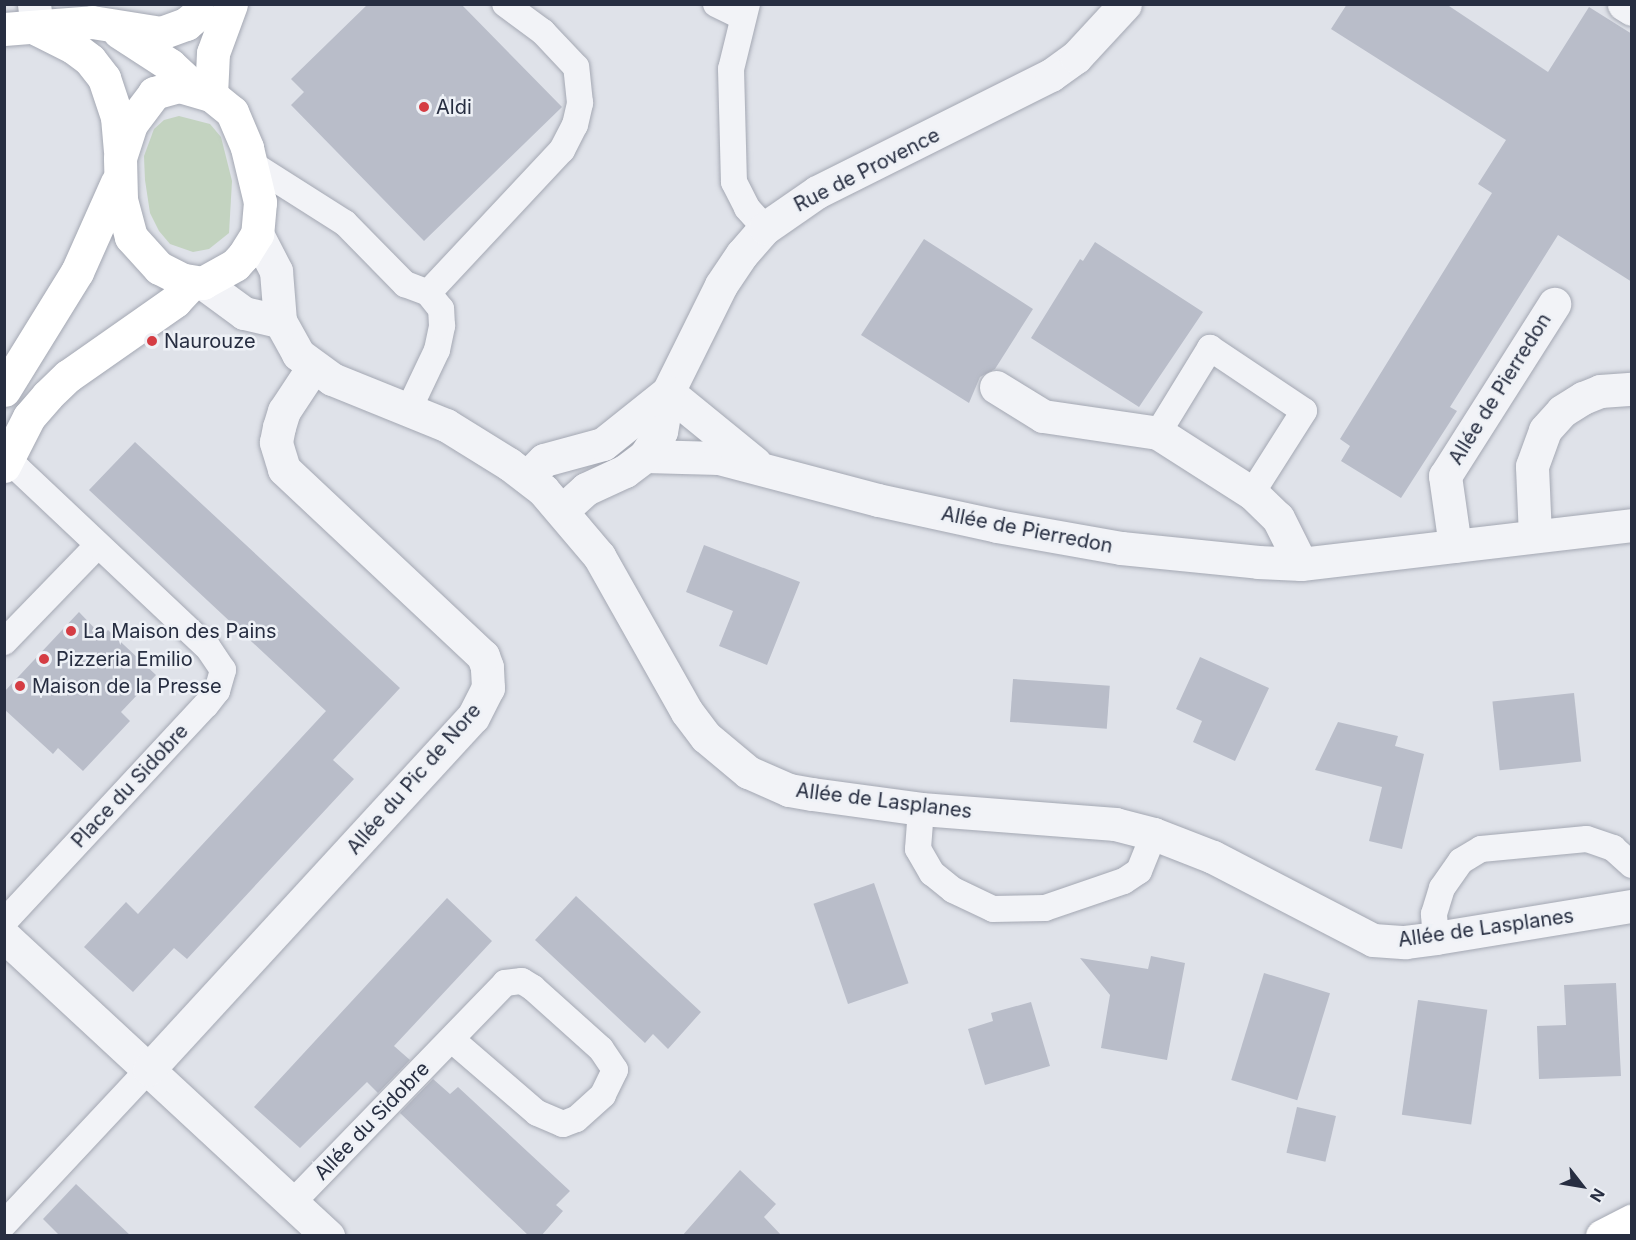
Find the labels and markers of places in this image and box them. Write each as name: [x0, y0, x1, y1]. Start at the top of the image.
place label: Aldi: [436, 95, 472, 119]
marker: Aldi: [417, 100, 431, 114]
place label: Naurouze: [164, 329, 256, 353]
marker: Naurouze: [145, 334, 159, 348]
place label: La Maison des Pains: [83, 619, 277, 643]
marker: La Maison des Pains: [64, 624, 78, 638]
place label: Pizzeria Emilio: [56, 647, 193, 671]
marker: Pizzeria Emilio: [37, 652, 51, 666]
place label: Maison de la Presse: [32, 674, 222, 698]
marker: Maison de la Presse: [13, 679, 27, 693]

